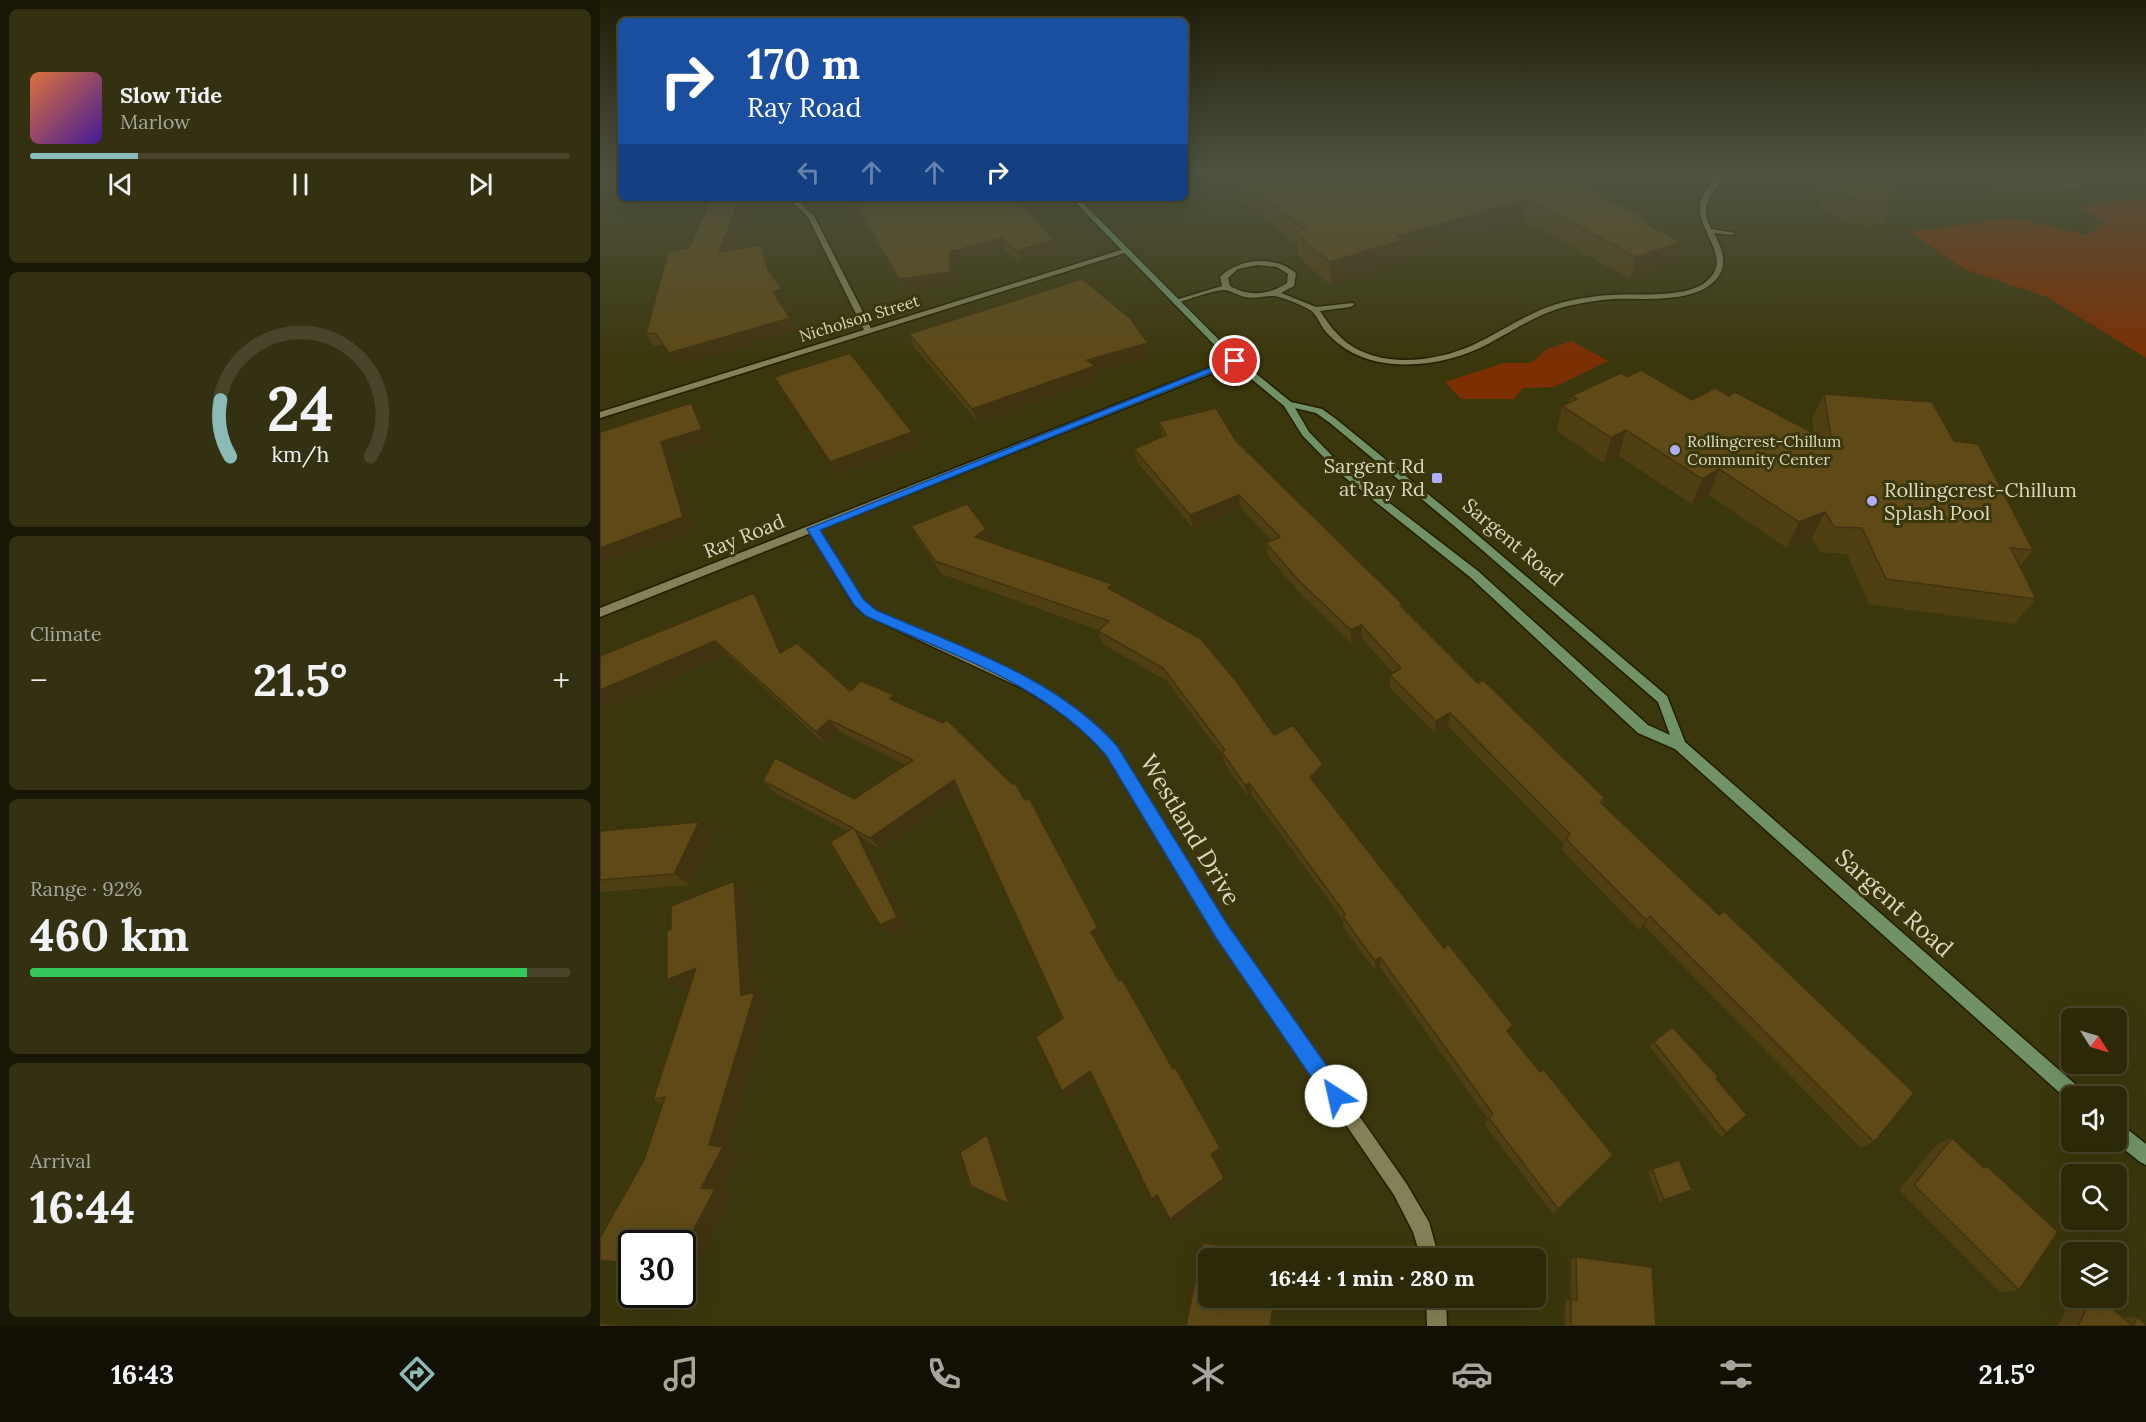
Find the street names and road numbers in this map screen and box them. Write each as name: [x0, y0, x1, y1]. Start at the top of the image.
street label: Nicholson Street: [797, 290, 922, 346]
street label: Sargent Road: [1458, 492, 1569, 591]
street label: Ray Road: [700, 508, 788, 563]
street label: Westland Drive: [1133, 749, 1248, 911]
street label: Sargent Road: [1829, 842, 1960, 964]

